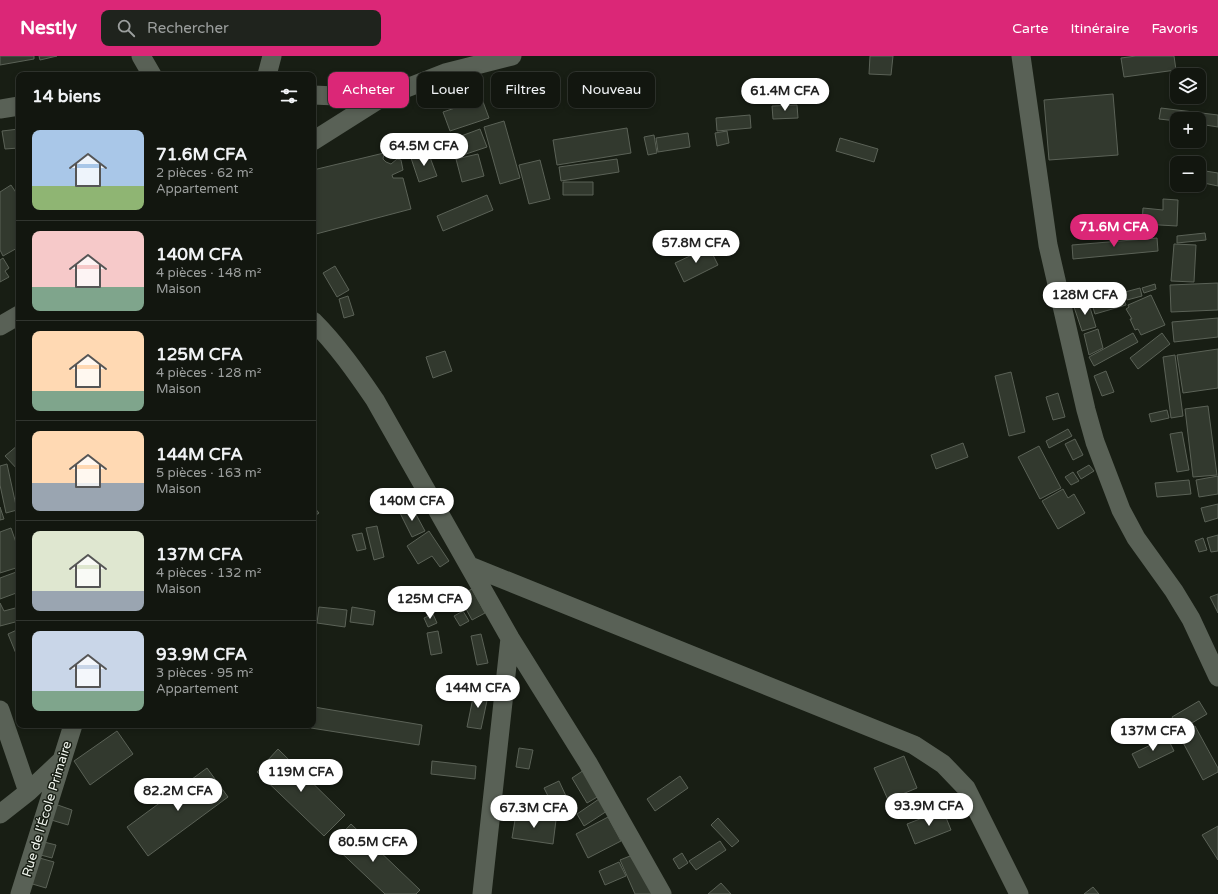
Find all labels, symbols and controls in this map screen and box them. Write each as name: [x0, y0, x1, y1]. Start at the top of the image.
search box: [101, 10, 381, 46]
text: Nestly: [20, 17, 77, 39]
icon: search: [115, 17, 137, 39]
text: Rechercher: [147, 19, 229, 37]
text: Carte: [1012, 20, 1048, 37]
text: Itinéraire: [1070, 20, 1129, 37]
text: Favoris: [1151, 20, 1198, 37]
map controls: [1170, 68, 1206, 192]
button: layers: [1170, 68, 1206, 104]
chip: Acheter: [328, 72, 409, 108]
chip: Louer: [417, 72, 483, 108]
chip: Filtres: [491, 72, 560, 108]
chip: Nouveau: [568, 72, 655, 108]
pin: 61.4M CFA: [739, 78, 831, 112]
text: 61.4M CFA: [750, 83, 820, 99]
icon: filters: [278, 85, 300, 107]
text: 14 biens: [32, 86, 101, 107]
button: +: [1170, 112, 1206, 148]
pin: 64.5M CFA: [378, 133, 470, 167]
text: 64.5M CFA: [389, 138, 459, 154]
text: 71.6M CFA: [156, 144, 247, 165]
icon: home: [64, 146, 112, 194]
button: −: [1170, 156, 1206, 192]
text: 2 pièces · 62 m²: [156, 165, 253, 181]
text: Appartement: [156, 181, 239, 197]
pin: 71.6M CFA: [1068, 214, 1160, 248]
text: 71.6M CFA: [1079, 219, 1149, 235]
pin: 57.8M CFA: [650, 230, 742, 264]
text: 57.8M CFA: [661, 235, 731, 251]
text: 140M CFA: [156, 244, 243, 265]
icon: home: [64, 247, 112, 295]
text: 4 pièces · 148 m²: [156, 265, 262, 281]
text: Maison: [156, 281, 201, 297]
pin: 128M CFA: [1044, 282, 1126, 316]
text: 128M CFA: [1052, 287, 1118, 303]
text: 125M CFA: [156, 344, 243, 365]
icon: home: [64, 347, 112, 395]
text: 4 pièces · 128 m²: [156, 365, 262, 381]
text: Maison: [156, 381, 201, 397]
text: 144M CFA: [156, 444, 243, 465]
icon: home: [64, 447, 112, 495]
text: 5 pièces · 163 m²: [156, 465, 262, 481]
text: Maison: [156, 481, 201, 497]
pin: 140M CFA: [371, 488, 453, 522]
text: 140M CFA: [379, 493, 445, 509]
text: 137M CFA: [156, 544, 243, 565]
icon: home: [64, 547, 112, 595]
text: 4 pièces · 132 m²: [156, 565, 262, 581]
text: Maison: [156, 581, 201, 597]
pin: 125M CFA: [389, 586, 471, 620]
text: 125M CFA: [397, 591, 463, 607]
text: 93.9M CFA: [156, 644, 247, 665]
icon: home: [64, 647, 112, 695]
text: 3 pièces · 95 m²: [156, 665, 253, 681]
pin: 144M CFA: [437, 675, 519, 709]
text: 144M CFA: [445, 680, 511, 696]
text: Appartement: [156, 681, 239, 697]
pin: 137M CFA: [1112, 718, 1194, 752]
text: 137M CFA: [1120, 723, 1186, 739]
street label: Rue de l'École Primaire: [19, 739, 75, 879]
pin: 119M CFA: [260, 759, 342, 793]
text: 119M CFA: [268, 764, 334, 780]
pin: 82.2M CFA: [132, 778, 224, 812]
text: 82.2M CFA: [143, 783, 213, 799]
pin: 93.9M CFA: [883, 793, 975, 827]
pin: 67.3M CFA: [488, 795, 580, 829]
text: 93.9M CFA: [894, 798, 964, 814]
text: 67.3M CFA: [499, 800, 569, 816]
pin: 80.5M CFA: [327, 829, 419, 863]
text: 80.5M CFA: [338, 834, 408, 850]

